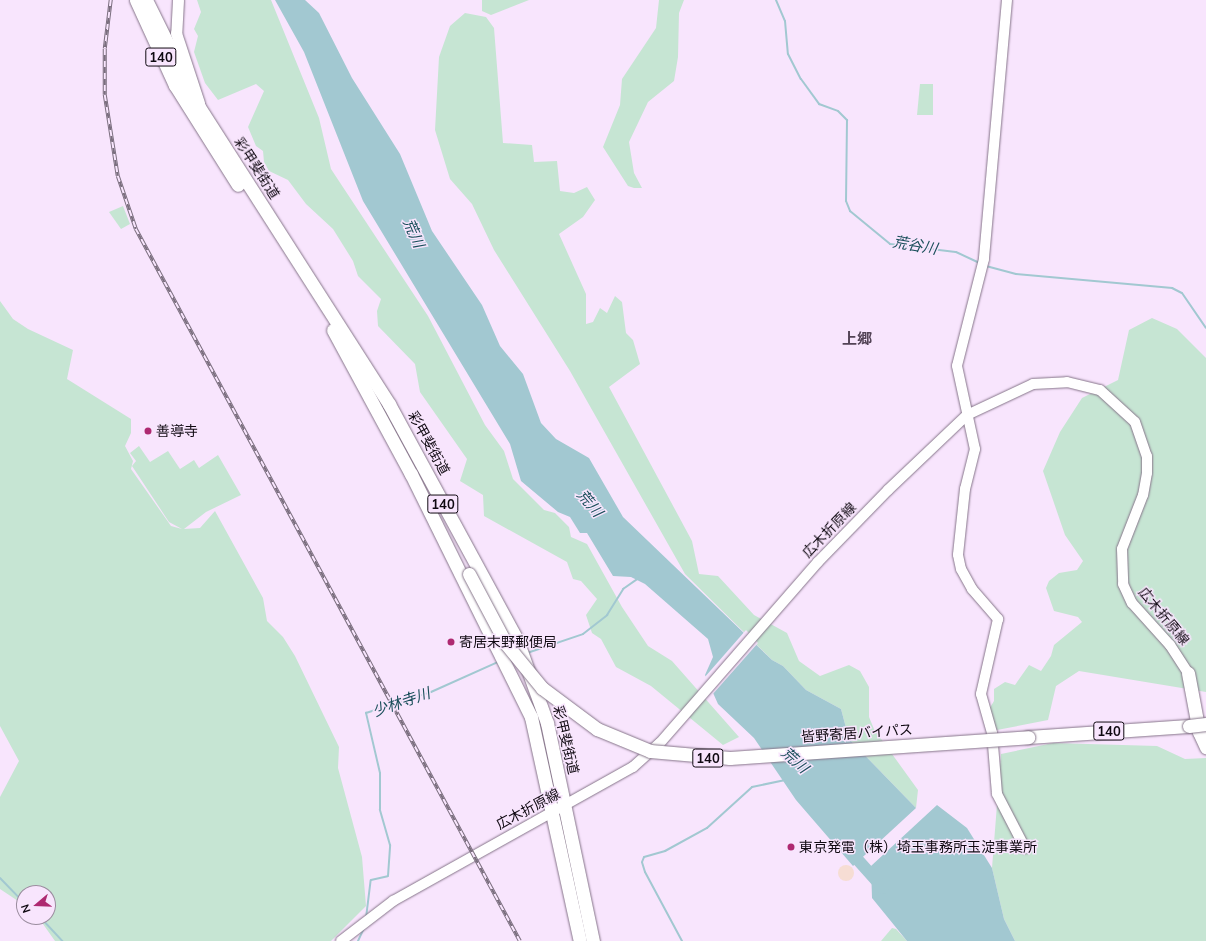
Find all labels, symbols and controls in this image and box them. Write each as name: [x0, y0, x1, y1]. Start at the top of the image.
road number: 140: [145, 46, 177, 68]
street label: 彩甲斐街道: [231, 134, 283, 202]
water label: 荒川: [400, 216, 428, 250]
water label: 荒谷川: [891, 232, 939, 258]
district label: 上郷: [842, 330, 872, 348]
street label: 彩甲斐街道: [405, 408, 453, 478]
place label: 善導寺: [156, 423, 198, 439]
marker: 善導寺: [143, 426, 153, 436]
water label: 荒川: [573, 486, 607, 520]
road number: 140: [427, 493, 459, 515]
street label: 広木折原線: [799, 499, 859, 561]
street label: 広木折原線: [1135, 584, 1193, 648]
place label: 寄居末野郵便局: [459, 634, 557, 650]
marker: 寄居末野郵便局: [446, 637, 456, 647]
water label: 少林寺川: [370, 684, 432, 720]
street label: 彩甲斐街道: [550, 704, 582, 776]
road number: 140: [1093, 720, 1125, 742]
street label: 皆野寄居バイパス: [801, 721, 913, 745]
water label: 荒川: [778, 743, 812, 777]
road number: 140: [692, 747, 724, 769]
street label: 広木折原線: [493, 785, 563, 833]
place label: 東京発電（株）埼玉事務所玉淀事業所: [799, 839, 1037, 855]
marker: 東京発電（株）埼玉事務所玉淀事業所: [786, 842, 796, 852]
north arrow: [16, 885, 56, 925]
text: N: [18, 902, 34, 915]

